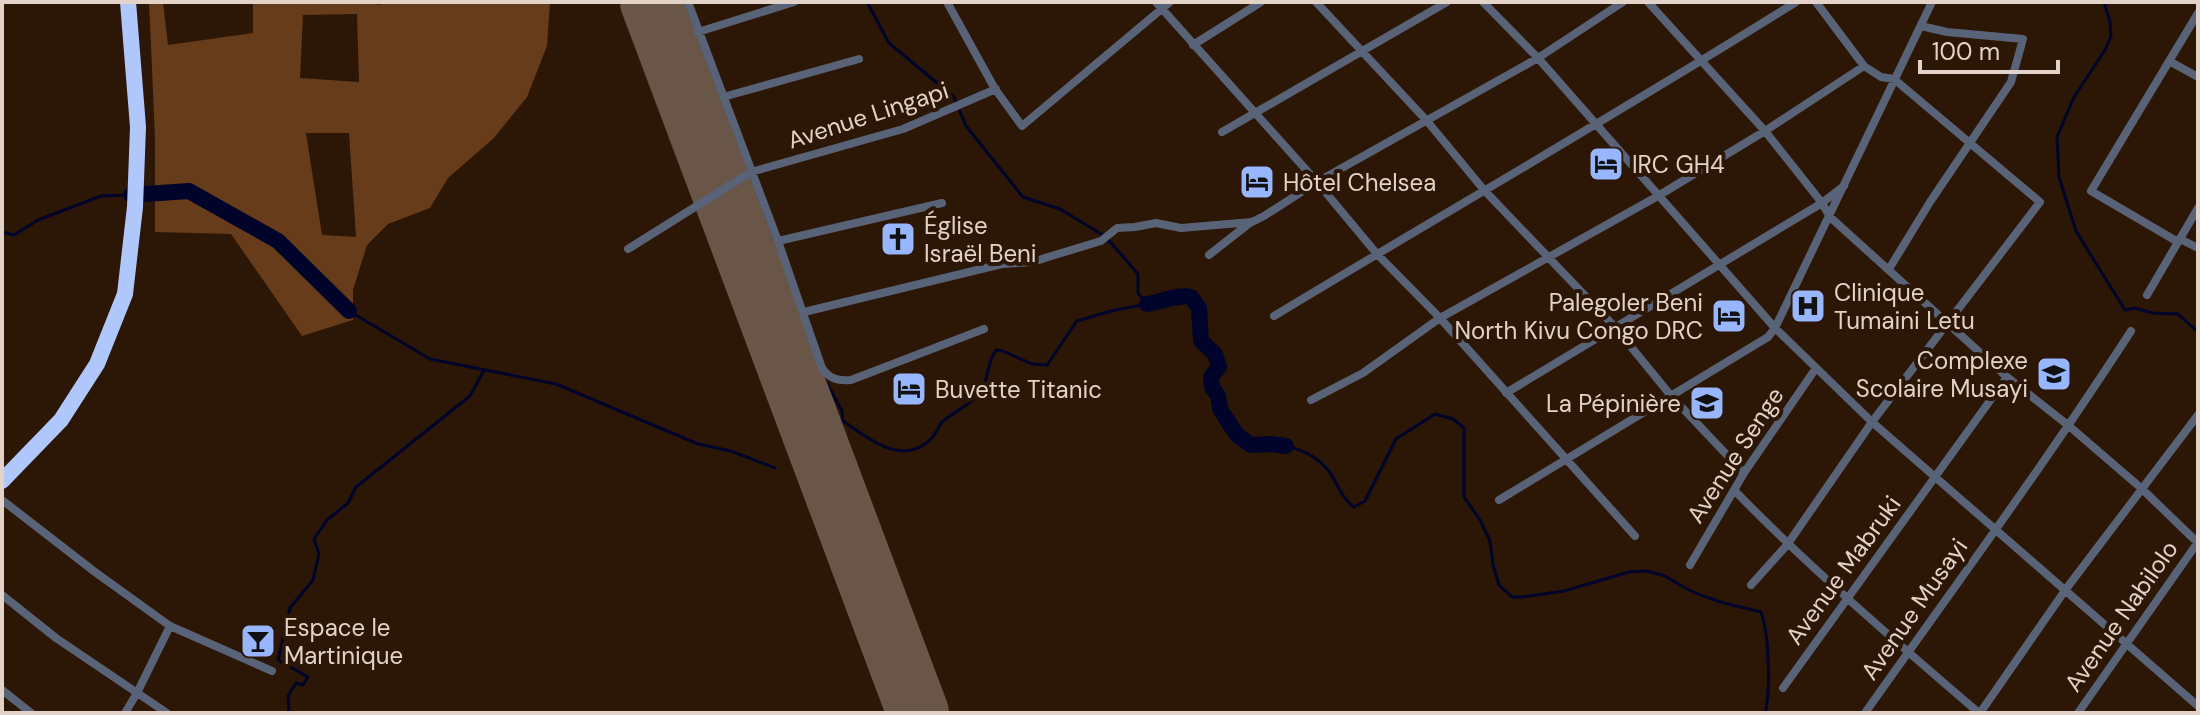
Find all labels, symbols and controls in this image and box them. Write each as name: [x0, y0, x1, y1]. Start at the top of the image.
scale bar: [1920, 24, 2058, 74]
text: 100 m: [1932, 36, 2000, 67]
street label: Avenue Lingapi: [784, 74, 952, 156]
hotel icon: IRC GH4: [1587, 145, 1625, 183]
place label: IRC GH4: [1632, 149, 1725, 180]
hotel icon: Hôtel Chelsea: [1238, 163, 1276, 201]
place label: Hôtel Chelsea: [1283, 167, 1436, 198]
place label: Église Israël Beni: [924, 210, 1037, 269]
church icon: Église Israël Beni: [879, 220, 917, 258]
place label: Clinique Tumaini Letu: [1834, 277, 1975, 336]
place label: Palegoler Beni North Kivu Congo DRC: [1454, 287, 1703, 346]
hospital icon: Clinique Tumaini Letu: [1789, 287, 1827, 325]
hotel icon: Palegoler Beni North Kivu Congo DRC: [1710, 297, 1748, 335]
place label: Complexe Scolaire Musayi: [1856, 345, 2028, 404]
school or university icon: Complexe Scolaire Musayi: [2035, 355, 2073, 393]
hotel icon: Buvette Titanic: [890, 370, 928, 408]
place label: Buvette Titanic: [935, 374, 1102, 405]
street label: Avenue Senge: [1680, 381, 1790, 529]
school or university icon: La Pépinière: [1688, 384, 1726, 422]
place label: La Pépinière: [1546, 388, 1681, 419]
street label: Avenue Mabruki: [1779, 489, 1907, 651]
street label: Avenue Musayi: [1854, 532, 1974, 686]
street label: Avenue Nabilolo: [2057, 534, 2185, 698]
place label: Espace le Martinique: [284, 612, 403, 671]
bar icon: Espace le Martinique: [239, 622, 277, 660]

